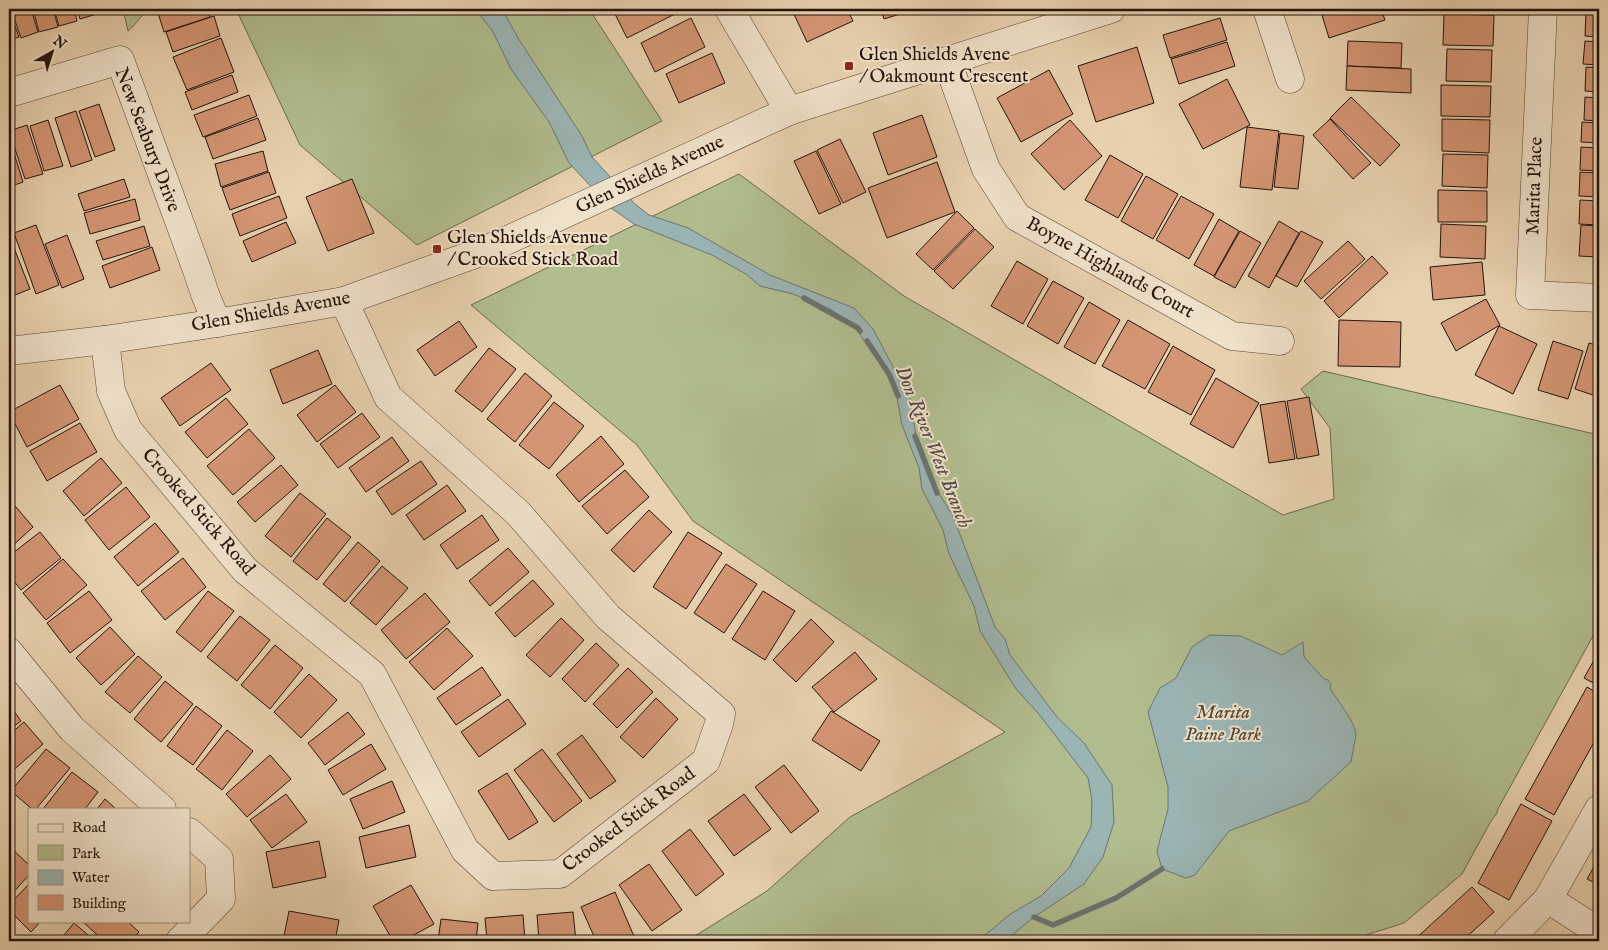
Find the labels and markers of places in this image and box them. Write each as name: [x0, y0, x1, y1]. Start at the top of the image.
place label: Glen Shields Avene / Oakmount Crescent: [859, 43, 1029, 89]
marker: Glen Shields Avene / Oakmount Crescent: [843, 60, 855, 72]
place label: Glen Shields Avenue / Crooked Stick Road: [447, 226, 619, 272]
marker: Glen Shields Avenue / Crooked Stick Road: [431, 243, 443, 255]

